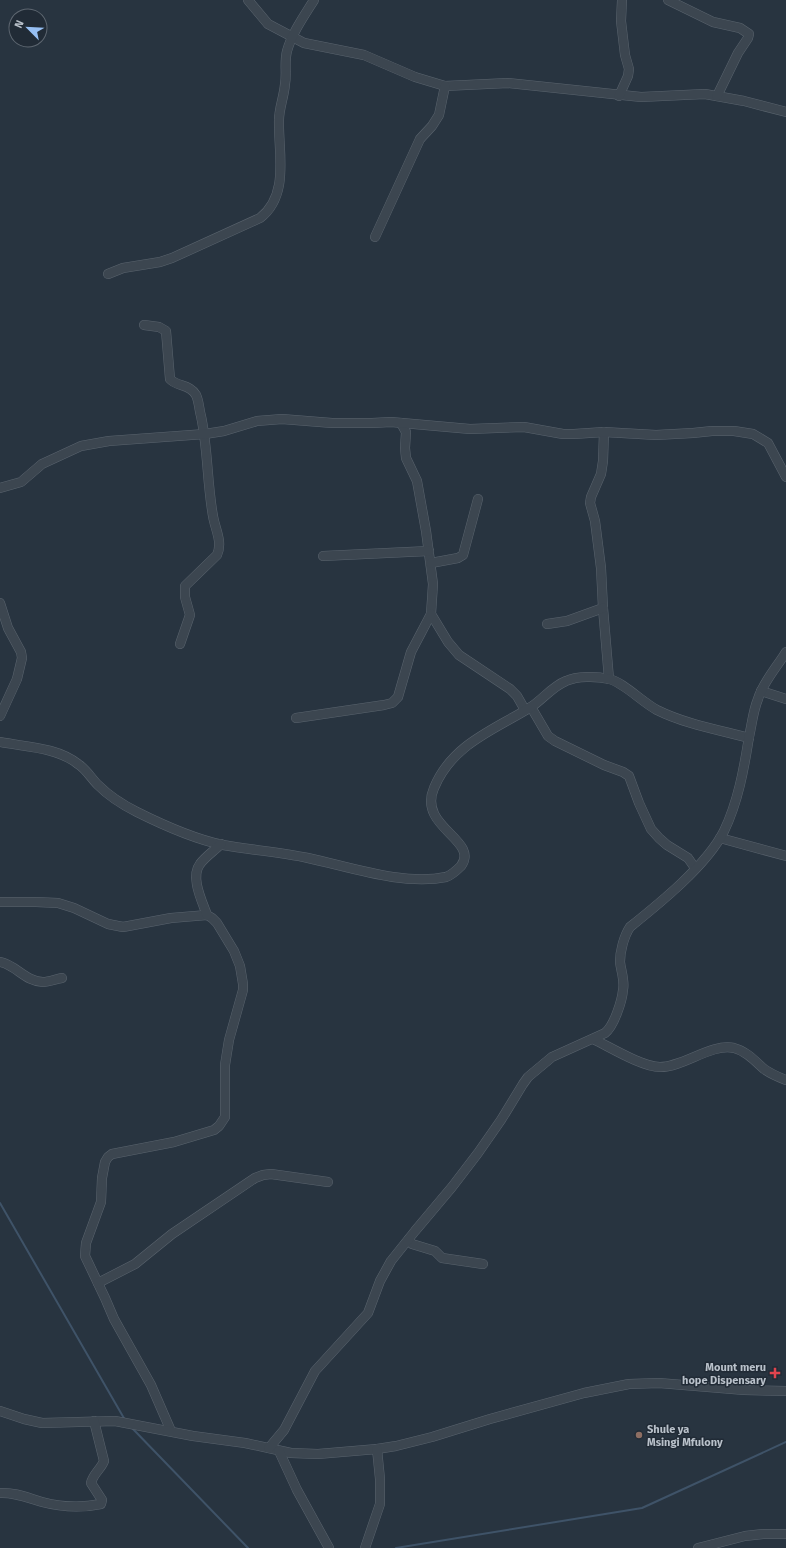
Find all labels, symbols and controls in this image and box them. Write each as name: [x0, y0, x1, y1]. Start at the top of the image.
north arrow: [8, 8, 48, 48]
text: N: [12, 18, 27, 30]
place label: Mount meru hope Dispensary: [682, 1361, 766, 1387]
marker: Mount meru hope Dispensary: [769, 1367, 781, 1379]
place label: Shule ya Msingi Mfulony: [647, 1423, 723, 1449]
marker: Shule ya Msingi Mfulony: [634, 1430, 644, 1440]

